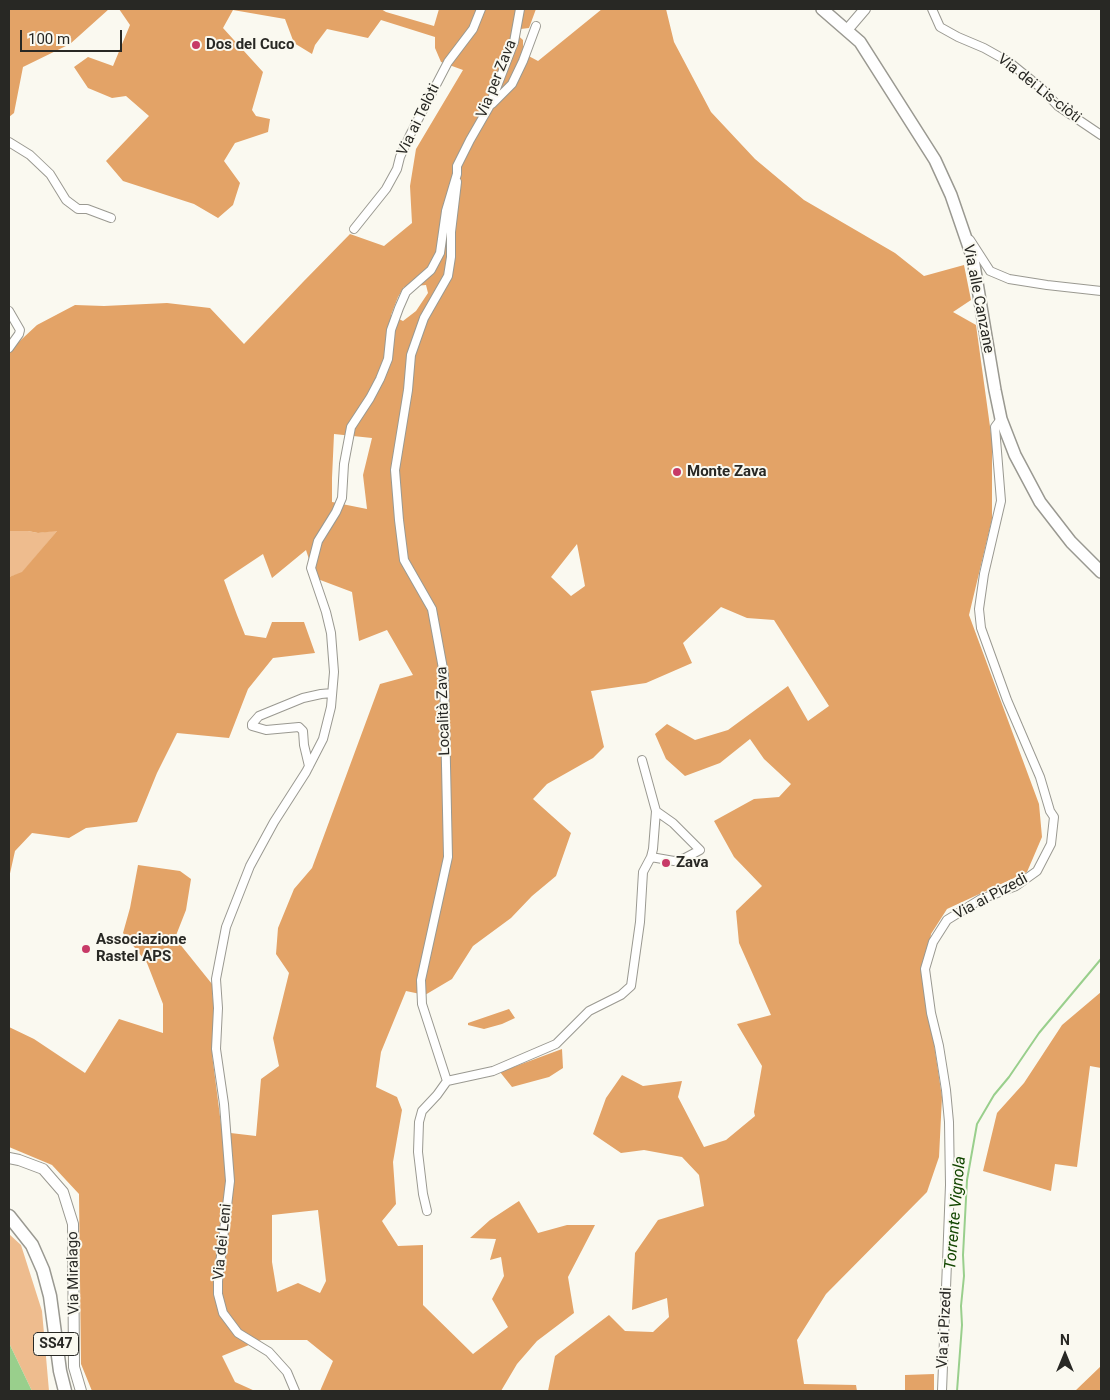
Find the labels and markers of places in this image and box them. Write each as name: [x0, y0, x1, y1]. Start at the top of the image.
place label: Dos del Cuco: [206, 36, 294, 54]
marker: Dos del Cuco: [190, 39, 202, 51]
place label: Monte Zava: [687, 463, 766, 481]
marker: Monte Zava: [671, 466, 683, 478]
place label: Zava: [676, 854, 709, 872]
marker: Zava: [660, 857, 672, 869]
place label: Associazione Rastel APS: [96, 931, 186, 966]
marker: Associazione Rastel APS: [80, 943, 92, 955]

